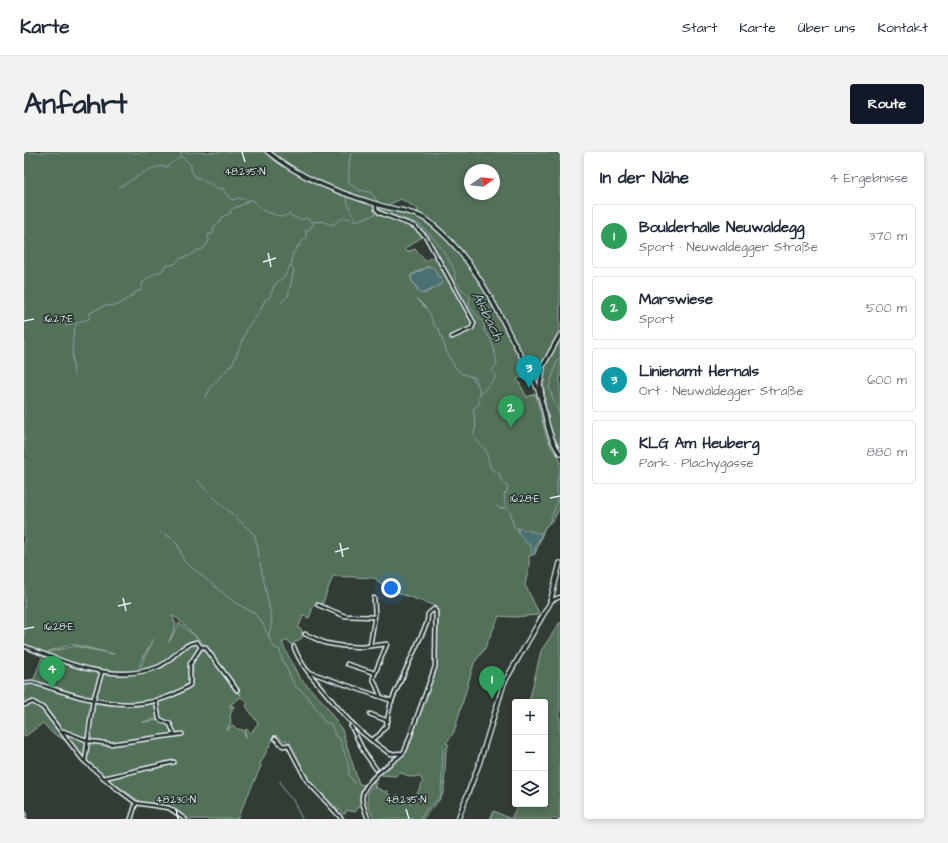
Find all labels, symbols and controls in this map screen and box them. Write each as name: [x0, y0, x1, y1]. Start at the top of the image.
text: Karte: [20, 14, 70, 41]
text: Start: [682, 18, 717, 38]
text: Karte: [739, 18, 776, 38]
text: Über uns: [798, 18, 856, 38]
text: Kontakt: [878, 18, 928, 38]
button: Route: [850, 84, 924, 124]
text: Anfahrt: [24, 85, 127, 124]
north arrow: [464, 164, 500, 200]
text: 48.235°N: [224, 165, 266, 179]
text: In der Nähe: [600, 166, 689, 190]
text: 4 Ergebnisse: [829, 169, 908, 187]
text: Boulderhalle Neuwaldegg: [639, 217, 805, 238]
text: 1: [613, 227, 615, 245]
text: 370 m: [869, 227, 907, 245]
text: Sport · Neuwaldegger Straße: [639, 238, 818, 256]
water label: Alsbach: [466, 288, 509, 345]
text: Marswiese: [639, 289, 713, 310]
text: 2: [610, 299, 618, 317]
text: 500 m: [866, 299, 907, 317]
text: Sport: [639, 310, 674, 328]
text: 16.27°E: [45, 312, 74, 326]
pin: 3: [516, 355, 542, 388]
text: Linienamt Hernals: [639, 361, 759, 382]
text: 3: [611, 371, 617, 389]
text: 600 m: [867, 371, 907, 389]
text: Ort · Neuwaldegger Straße: [639, 382, 804, 400]
pin: 2: [498, 395, 524, 428]
text: KLG Am Heuberg: [639, 433, 760, 454]
text: 4: [610, 443, 618, 461]
text: 880 m: [867, 443, 907, 461]
text: Park · Plachygasse: [639, 454, 753, 472]
text: 16.28°E: [510, 492, 540, 506]
your location: [381, 578, 401, 598]
text: 16.28°E: [44, 620, 74, 634]
pin: 4: [39, 656, 65, 689]
pin: 1: [479, 666, 505, 699]
map controls: [512, 699, 548, 807]
button: +: [512, 699, 548, 735]
button: −: [512, 735, 548, 771]
button: layers: [512, 771, 548, 807]
text: 48.230°N: [156, 793, 196, 807]
text: 48.235°N: [385, 793, 427, 807]

